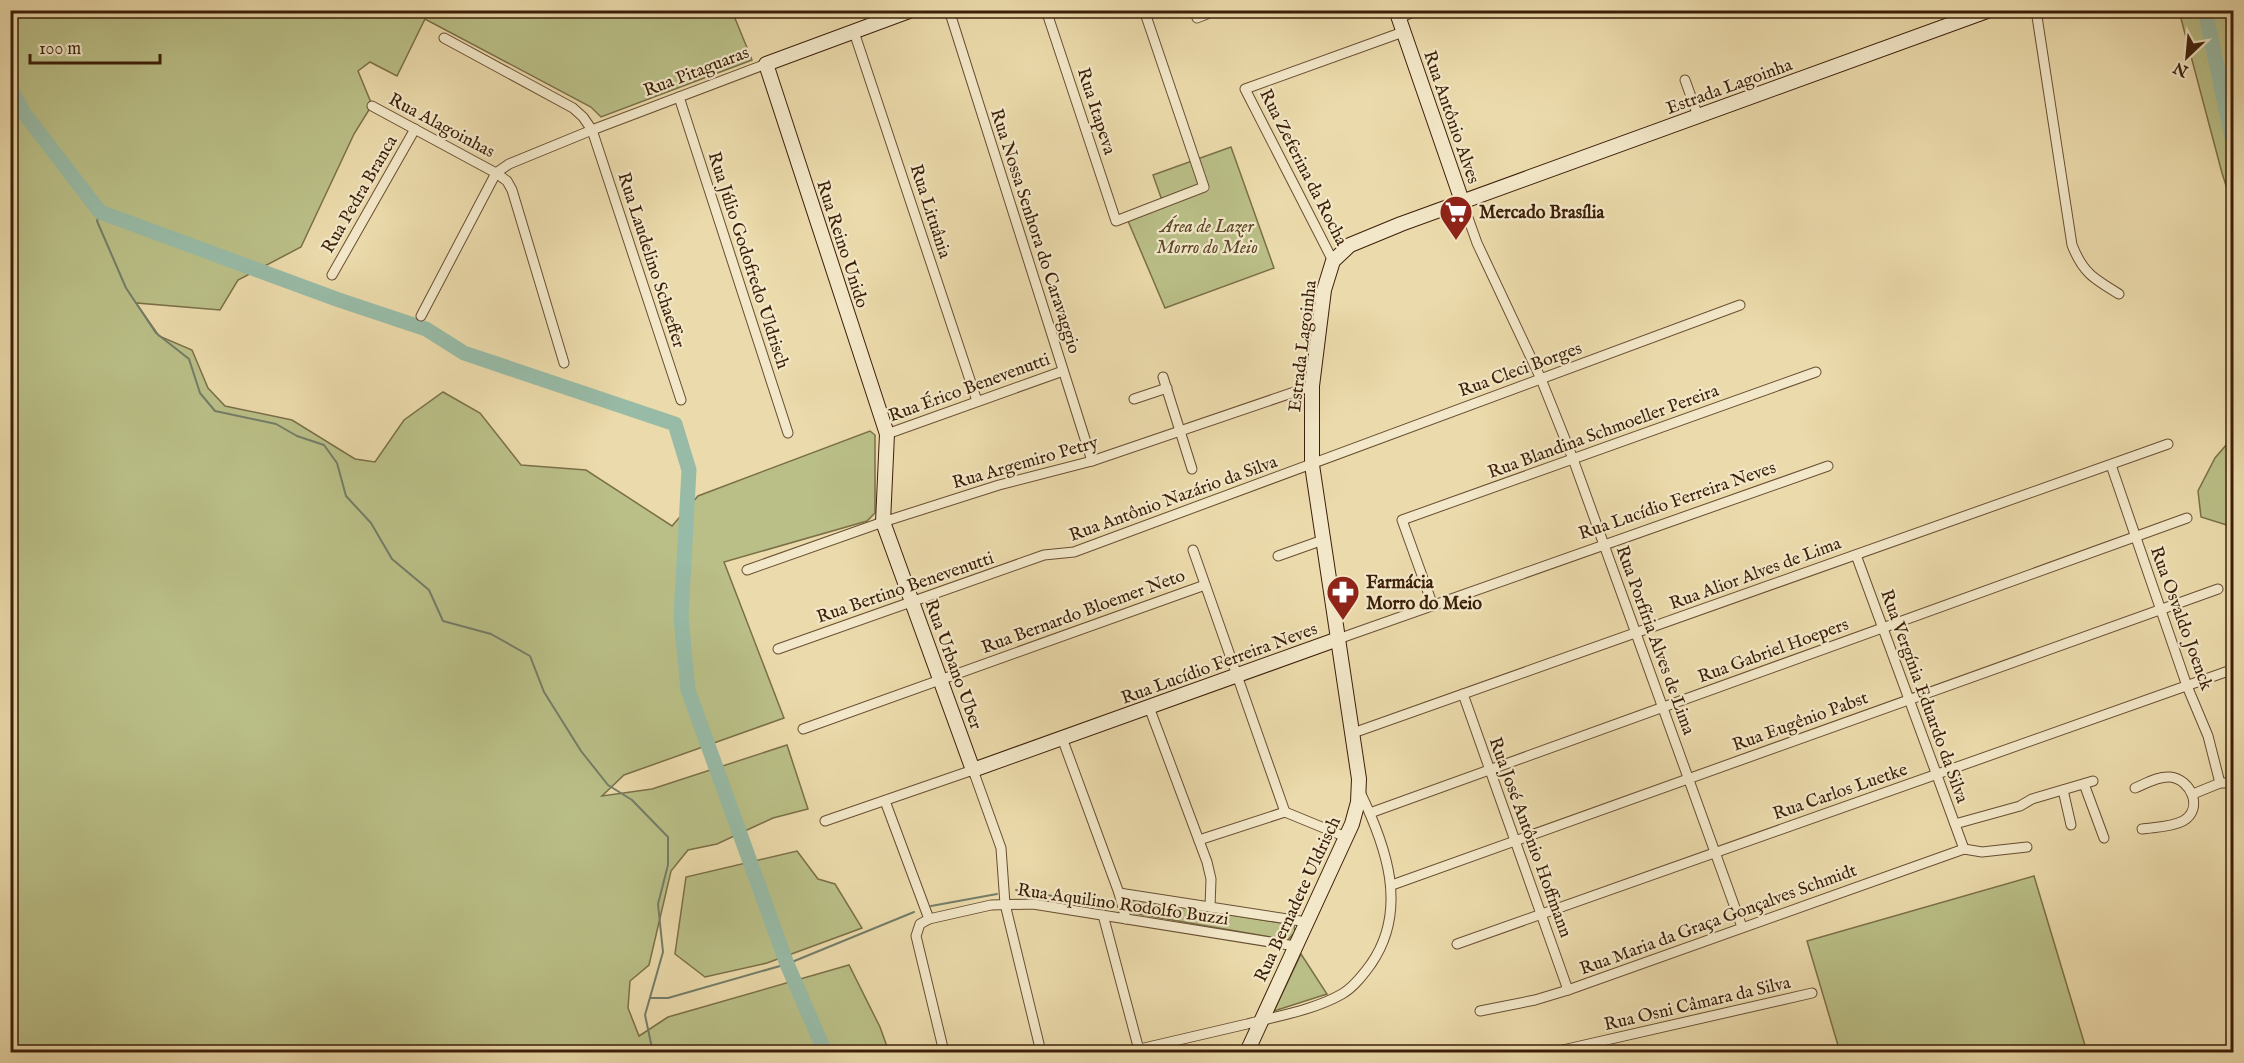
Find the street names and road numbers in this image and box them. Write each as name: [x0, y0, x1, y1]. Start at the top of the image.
street label: Rua Pitaguaras: [640, 42, 753, 103]
street label: Rua Antônio Alves: [1417, 48, 1484, 187]
street label: Estrada Lagoinha: [1663, 54, 1796, 121]
street label: Rua Itapeva: [1071, 65, 1120, 158]
street label: Rua Zeferina da Rocha: [1253, 86, 1352, 250]
street label: Rua Alagoinhas: [384, 89, 498, 164]
street label: Rua Nossa Senhora do Caravaggio: [984, 106, 1085, 357]
street label: Rua Pedra Branca: [317, 131, 403, 258]
street label: Rua Júlio Godofredo Uldrisch: [702, 149, 794, 372]
street label: Rua Lituânia: [904, 161, 956, 262]
street label: Rua Laudelino Schaeffer: [611, 170, 690, 352]
street label: Rua Reino Unido: [810, 178, 873, 312]
street label: Estrada Lagoinha: [1284, 279, 1323, 413]
street label: Rua Cleci Borges: [1456, 337, 1585, 403]
street label: Rua Érico Benevenutti: [885, 347, 1053, 428]
street label: Rua Blandina Schmoeller Pereira: [1485, 380, 1722, 485]
street label: Rua Argemiro Petry: [950, 432, 1101, 495]
street label: Rua Antônio Nazário da Silva: [1066, 451, 1281, 548]
street label: Rua Lucídio Ferreira Neves: [1576, 457, 1779, 546]
street label: Rua Alior Alves de Lima: [1667, 533, 1845, 616]
street label: Rua Porfíria Alves de Lima: [1610, 543, 1700, 739]
street label: Rua Osvaldo Joenck: [2144, 543, 2217, 694]
street label: Rua Bertino Benevenutti: [814, 547, 997, 630]
street label: Rua Bernardo Bloemer Neto: [978, 565, 1189, 660]
street label: Rua Vergínia Eduardo da Silva: [1874, 586, 1973, 807]
street label: Rua Urbano Uber: [918, 596, 987, 733]
street label: Rua Gabriel Hoepers: [1695, 613, 1852, 689]
street label: Rua Lucídio Ferreira Neves: [1118, 618, 1321, 711]
street label: Rua Eugênio Pabst: [1730, 687, 1871, 758]
street label: Rua José Antônio Hoffmann: [1483, 734, 1577, 941]
street label: Rua Carlos Luetke: [1770, 759, 1911, 826]
street label: Rua Bernadete Uldrisch: [1250, 813, 1347, 986]
street label: Rua Maria da Graça Gonçalves Schmidt: [1577, 859, 1860, 981]
street label: Rua Aquilino Rodolfo Buzzi: [1016, 879, 1230, 932]
street label: Rua Osni Câmara da Silva: [1602, 972, 1793, 1037]

